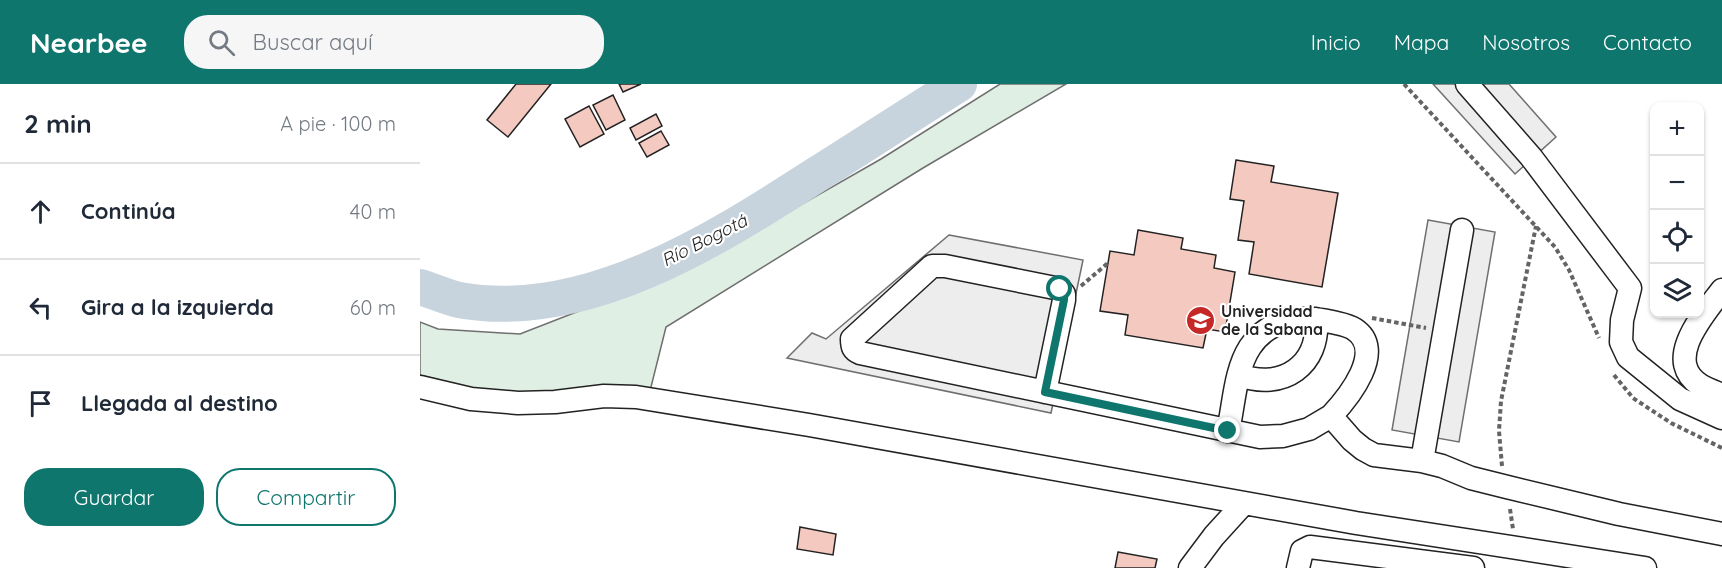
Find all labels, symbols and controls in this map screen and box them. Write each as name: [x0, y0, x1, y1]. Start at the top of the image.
search box: [184, 15, 604, 69]
text: Nearbee: [30, 25, 148, 60]
icon: search: [205, 26, 238, 59]
text: Buscar aquí: [253, 28, 373, 56]
text: Inicio: [1311, 29, 1361, 55]
text: Mapa: [1394, 29, 1449, 55]
text: Nosotros: [1482, 29, 1570, 55]
text: Contacto: [1603, 29, 1692, 55]
map controls: [1650, 102, 1704, 318]
button: +: [1650, 102, 1704, 156]
text: 2 min: [24, 107, 92, 140]
text: A pie · 100 m: [280, 111, 396, 136]
button: −: [1650, 156, 1704, 210]
icon: ahead: [24, 195, 57, 228]
text: Continúa: [81, 197, 176, 225]
text: 40 m: [350, 199, 396, 224]
water label: Río Bogotá: [657, 208, 752, 271]
button: locate: [1650, 210, 1704, 264]
button: layers: [1650, 264, 1704, 318]
route start: [1046, 275, 1072, 301]
icon: left: [24, 291, 57, 324]
text: Gira a la izquierda: [81, 293, 274, 321]
text: 60 m: [350, 295, 396, 320]
place label: Universidad de la Sabana: [1221, 301, 1323, 339]
school or university icon: Universidad de la Sabana: [1184, 304, 1216, 336]
icon: arrive: [24, 387, 57, 420]
text: Llegada al destino: [81, 389, 278, 417]
route end: [1214, 417, 1240, 443]
button: Guardar: [24, 468, 204, 526]
button: Compartir: [216, 468, 396, 526]

